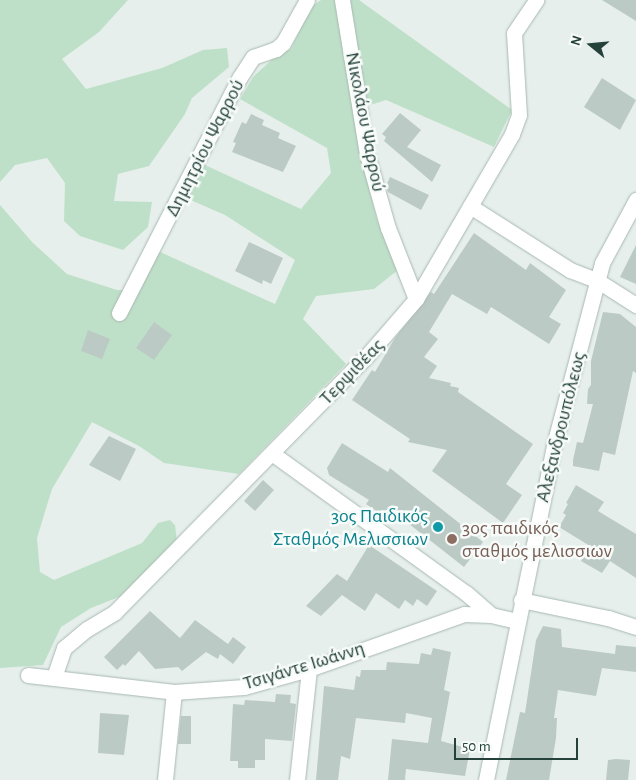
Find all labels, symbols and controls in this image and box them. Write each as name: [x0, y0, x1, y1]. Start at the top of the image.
north arrow: [566, 20, 616, 70]
text: N: [569, 34, 585, 47]
street label: Νικολάου Ψαρρού: [340, 50, 390, 194]
street label: Δημητρίου Ψαρρού: [160, 75, 250, 221]
street label: Τερψιθέας: [314, 334, 390, 410]
street label: Αλεξανδρουπόλεως: [531, 349, 591, 505]
place label: 3ος Παιδικός Σταθμός Μελισσιων: [273, 504, 428, 551]
place label: 3ος παιδικός σταθμός μελισσιων: [462, 516, 612, 563]
marker: 3ος Παιδικός Σταθμός Μελισσιων: [432, 521, 444, 533]
marker: 3ος παιδικός σταθμός μελισσιων: [446, 533, 458, 545]
street label: Τσιγάντε Ιωάννη: [240, 636, 368, 696]
scale bar: [456, 728, 580, 760]
text: 50 m: [462, 739, 491, 754]

